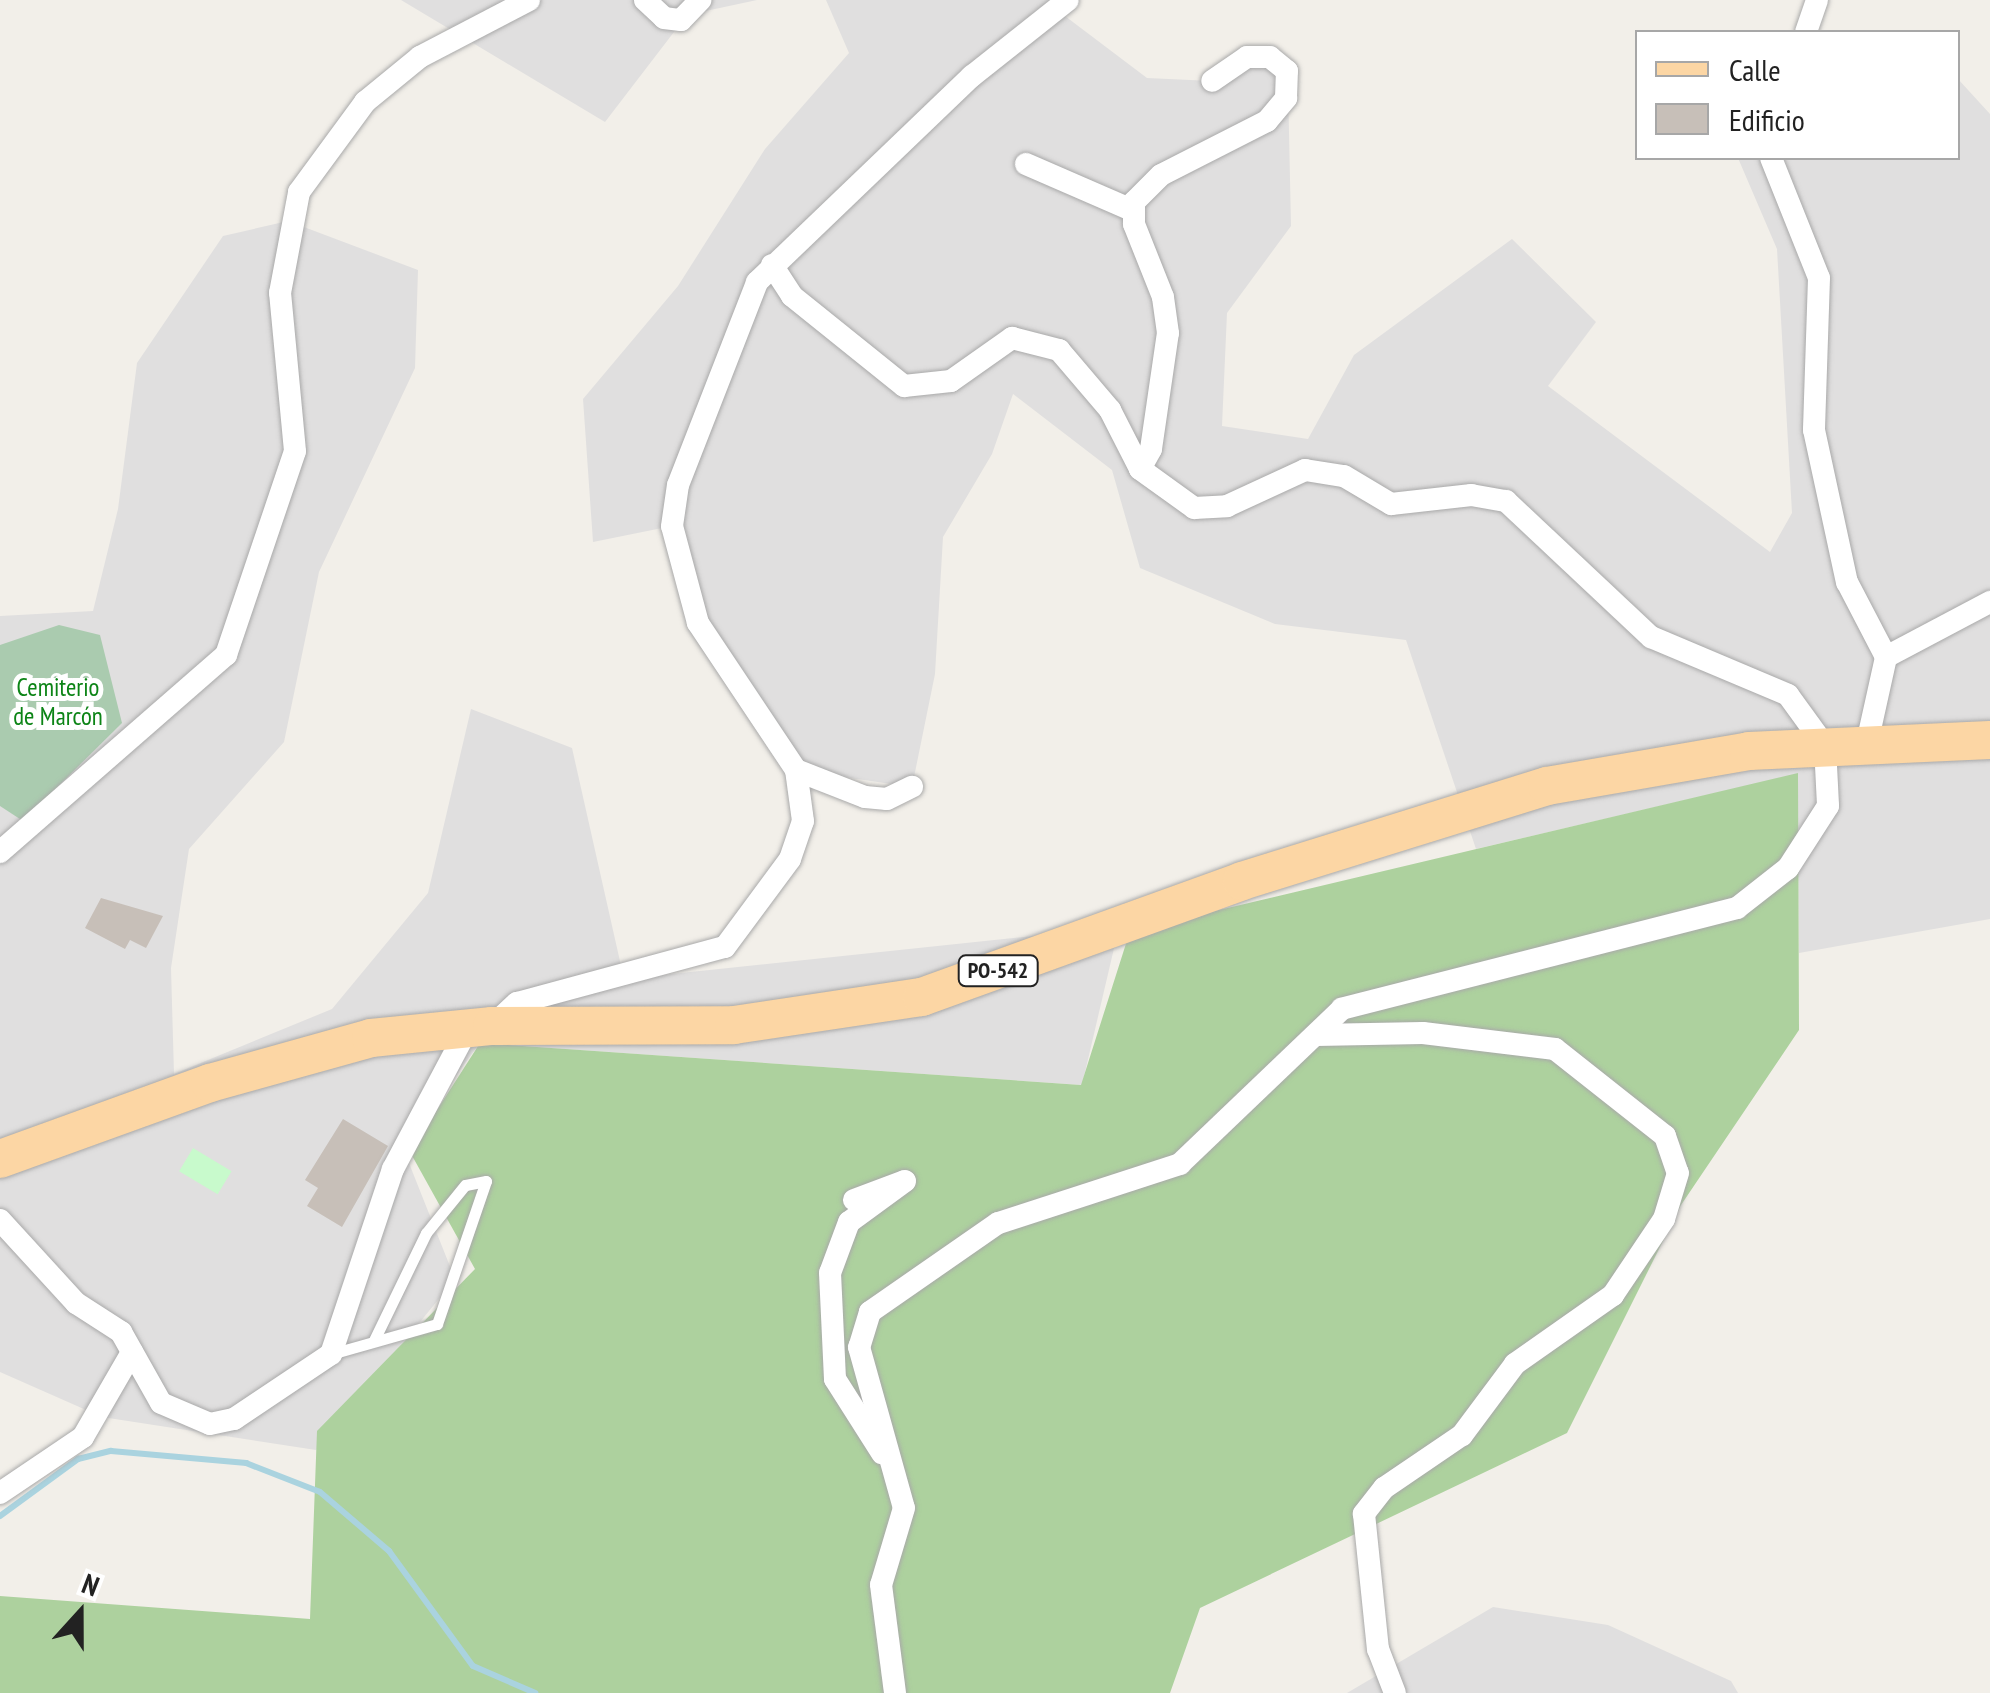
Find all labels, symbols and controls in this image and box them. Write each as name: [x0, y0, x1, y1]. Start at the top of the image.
legend: [1635, 30, 1960, 160]
text: Calle: [1729, 50, 1781, 89]
text: Edificio: [1729, 100, 1805, 139]
park label: Cemiterio de Marcón: [13, 673, 103, 732]
road number: PO-542: [956, 954, 1040, 988]
north arrow: [30, 1563, 130, 1663]
text: N: [77, 1565, 105, 1605]

